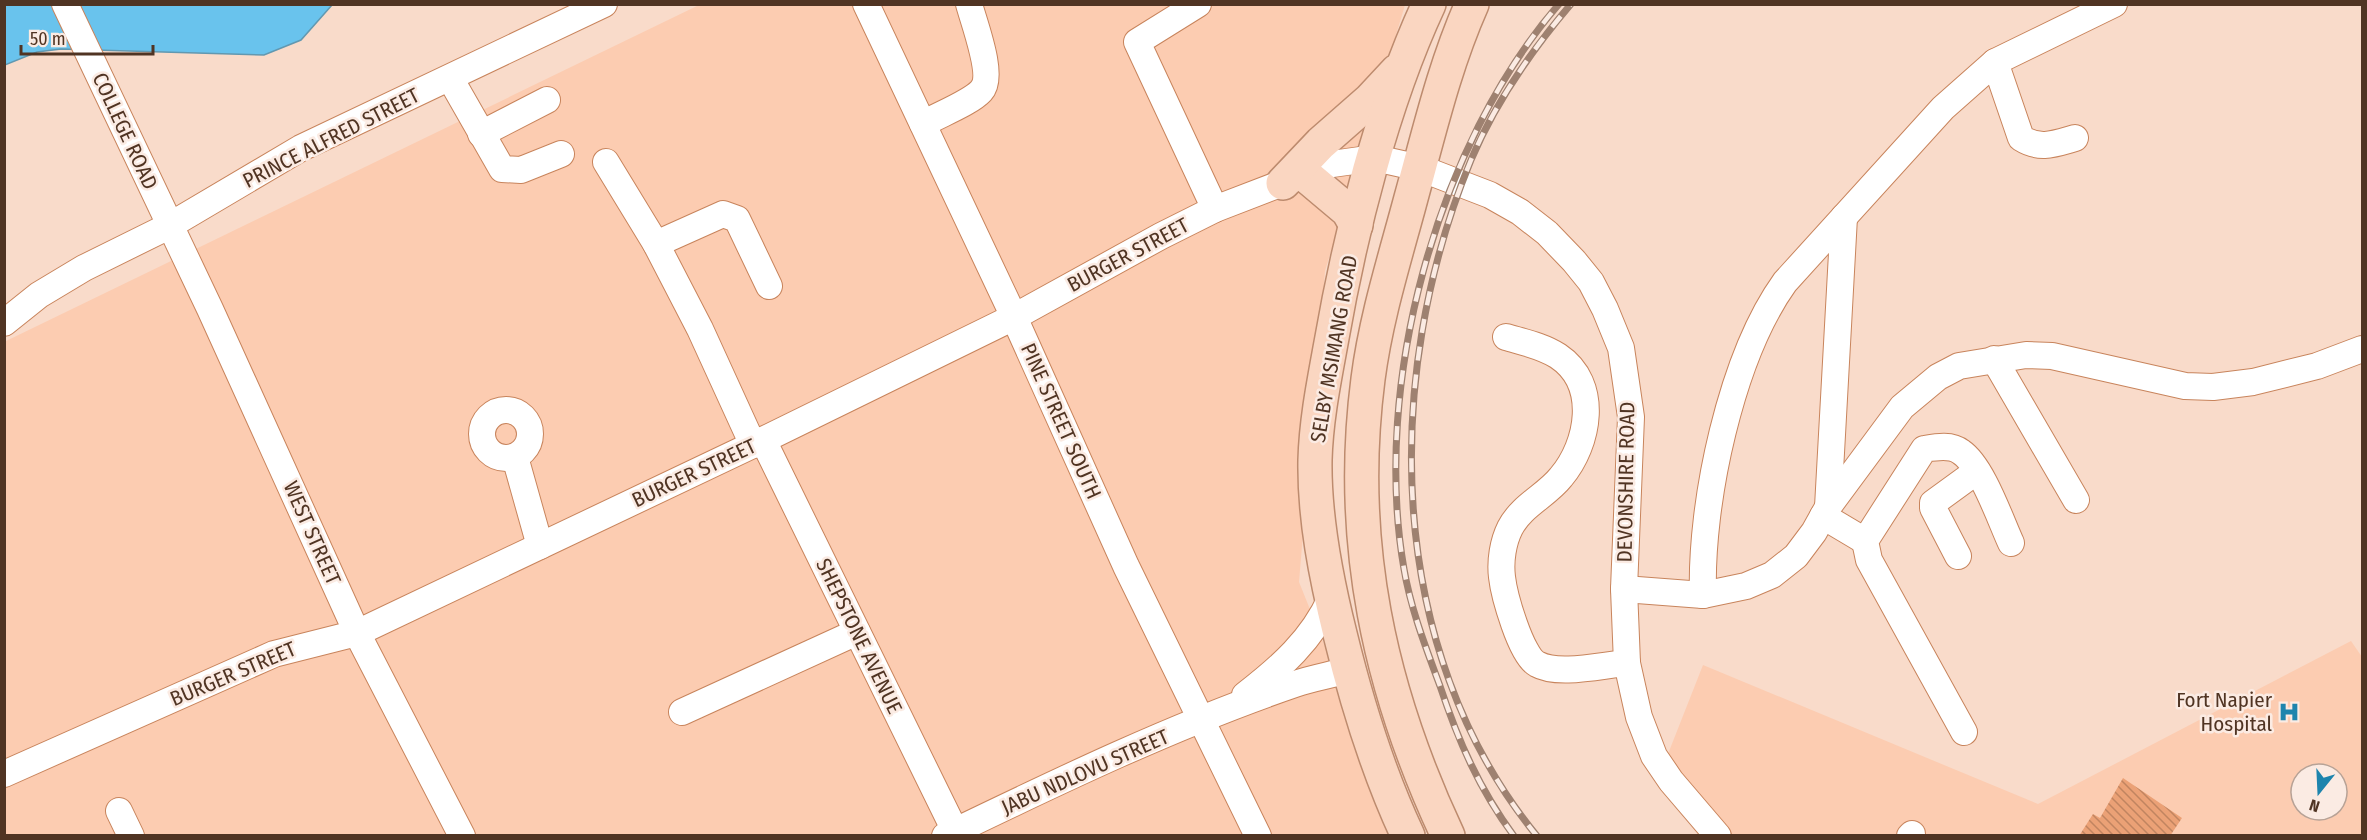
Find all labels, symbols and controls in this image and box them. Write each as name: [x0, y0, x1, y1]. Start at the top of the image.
scale bar: [21, 18, 153, 56]
text: 50 m: [30, 28, 66, 50]
street label: COLLEGE ROAD: [87, 68, 163, 194]
street label: PRINCE ALFRED STREET: [238, 82, 424, 194]
street label: BURGER STREET: [1063, 212, 1193, 298]
street label: SELBY MSIMANG ROAD: [1305, 253, 1363, 445]
street label: PINE STREET SOUTH: [1015, 339, 1107, 503]
street label: DEVONSHIRE ROAD: [1612, 401, 1640, 563]
street label: BURGER STREET: [628, 433, 760, 513]
street label: WEST STREET: [278, 477, 346, 589]
street label: SHEPSTONE AVENUE: [810, 554, 908, 718]
street label: BURGER STREET: [166, 636, 300, 712]
place label: Fort Napier Hospital: [2176, 687, 2273, 737]
hospital icon: Fort Napier Hospital: [2277, 700, 2301, 724]
street label: JABU NDLOVU STREET: [997, 723, 1173, 821]
north arrow: [2289, 762, 2349, 822]
text: N: [2307, 795, 2322, 816]

